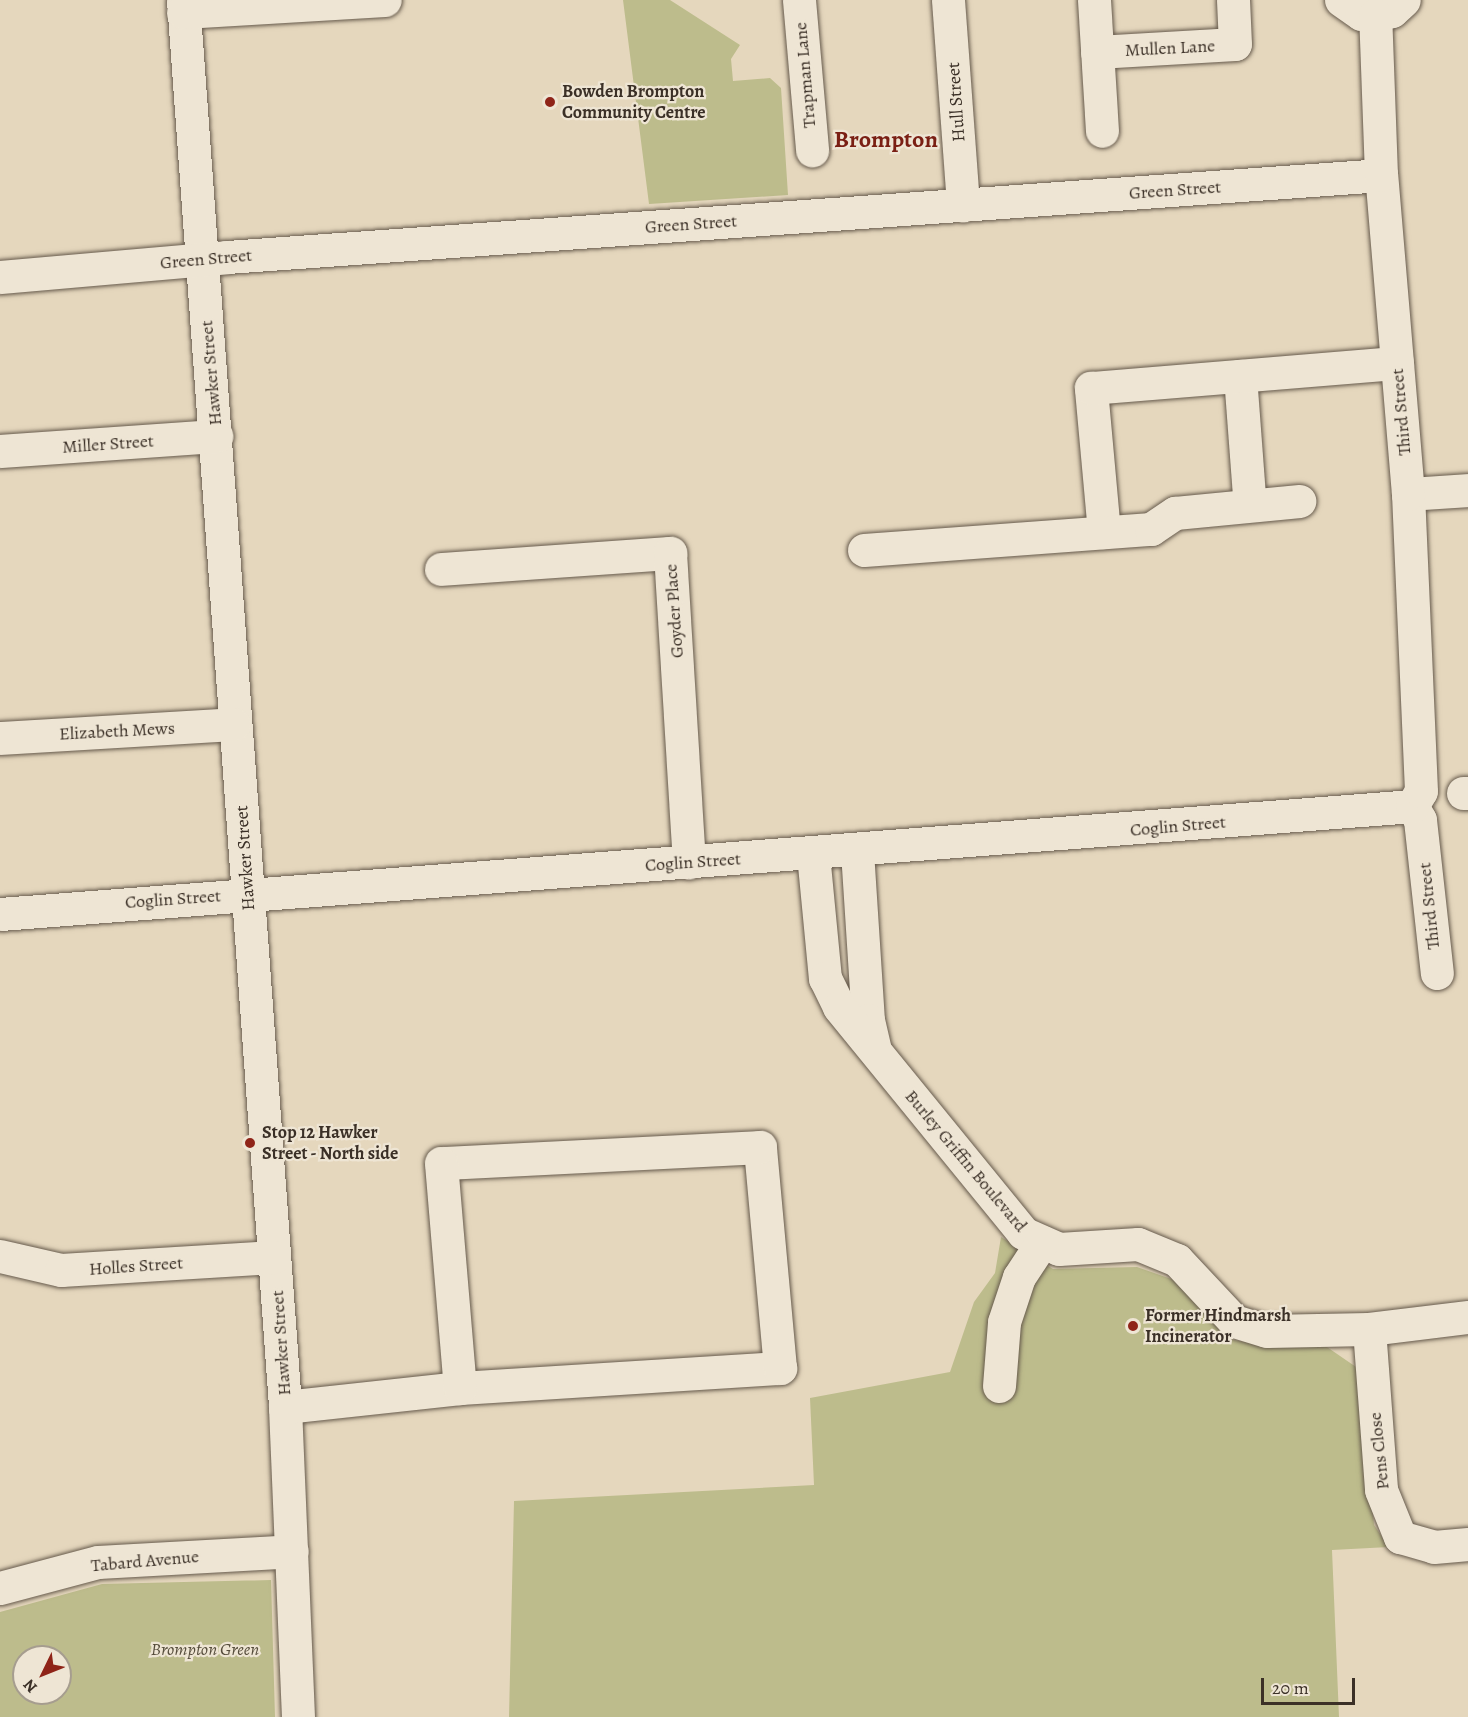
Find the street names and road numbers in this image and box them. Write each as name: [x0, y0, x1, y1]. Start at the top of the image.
street label: Trapman Lane: [790, 21, 820, 129]
street label: Mullen Lane: [1124, 35, 1216, 61]
street label: Hull Street: [942, 61, 970, 143]
street label: Green Street: [1128, 176, 1222, 204]
street label: Green Street: [644, 210, 738, 238]
street label: Green Street: [159, 244, 253, 274]
street label: Hawker Street: [196, 320, 226, 426]
street label: Third Street: [1386, 368, 1416, 456]
street label: Miller Street: [62, 430, 154, 458]
street label: Goyder Place: [660, 563, 688, 659]
street label: Elizabeth Mews: [59, 717, 175, 745]
street label: Hawker Street: [231, 805, 259, 911]
street label: Coglin Street: [1129, 811, 1227, 841]
street label: Coglin Street: [644, 848, 742, 876]
street label: Third Street: [1414, 862, 1444, 950]
street label: Coglin Street: [124, 885, 222, 913]
street label: Burley Griffin Boulevard: [900, 1086, 1032, 1236]
street label: Holles Street: [88, 1252, 184, 1280]
street label: Hawker Street: [267, 1290, 295, 1396]
street label: Pens Close: [1364, 1411, 1394, 1491]
street label: Tabard Avenue: [90, 1546, 200, 1576]

